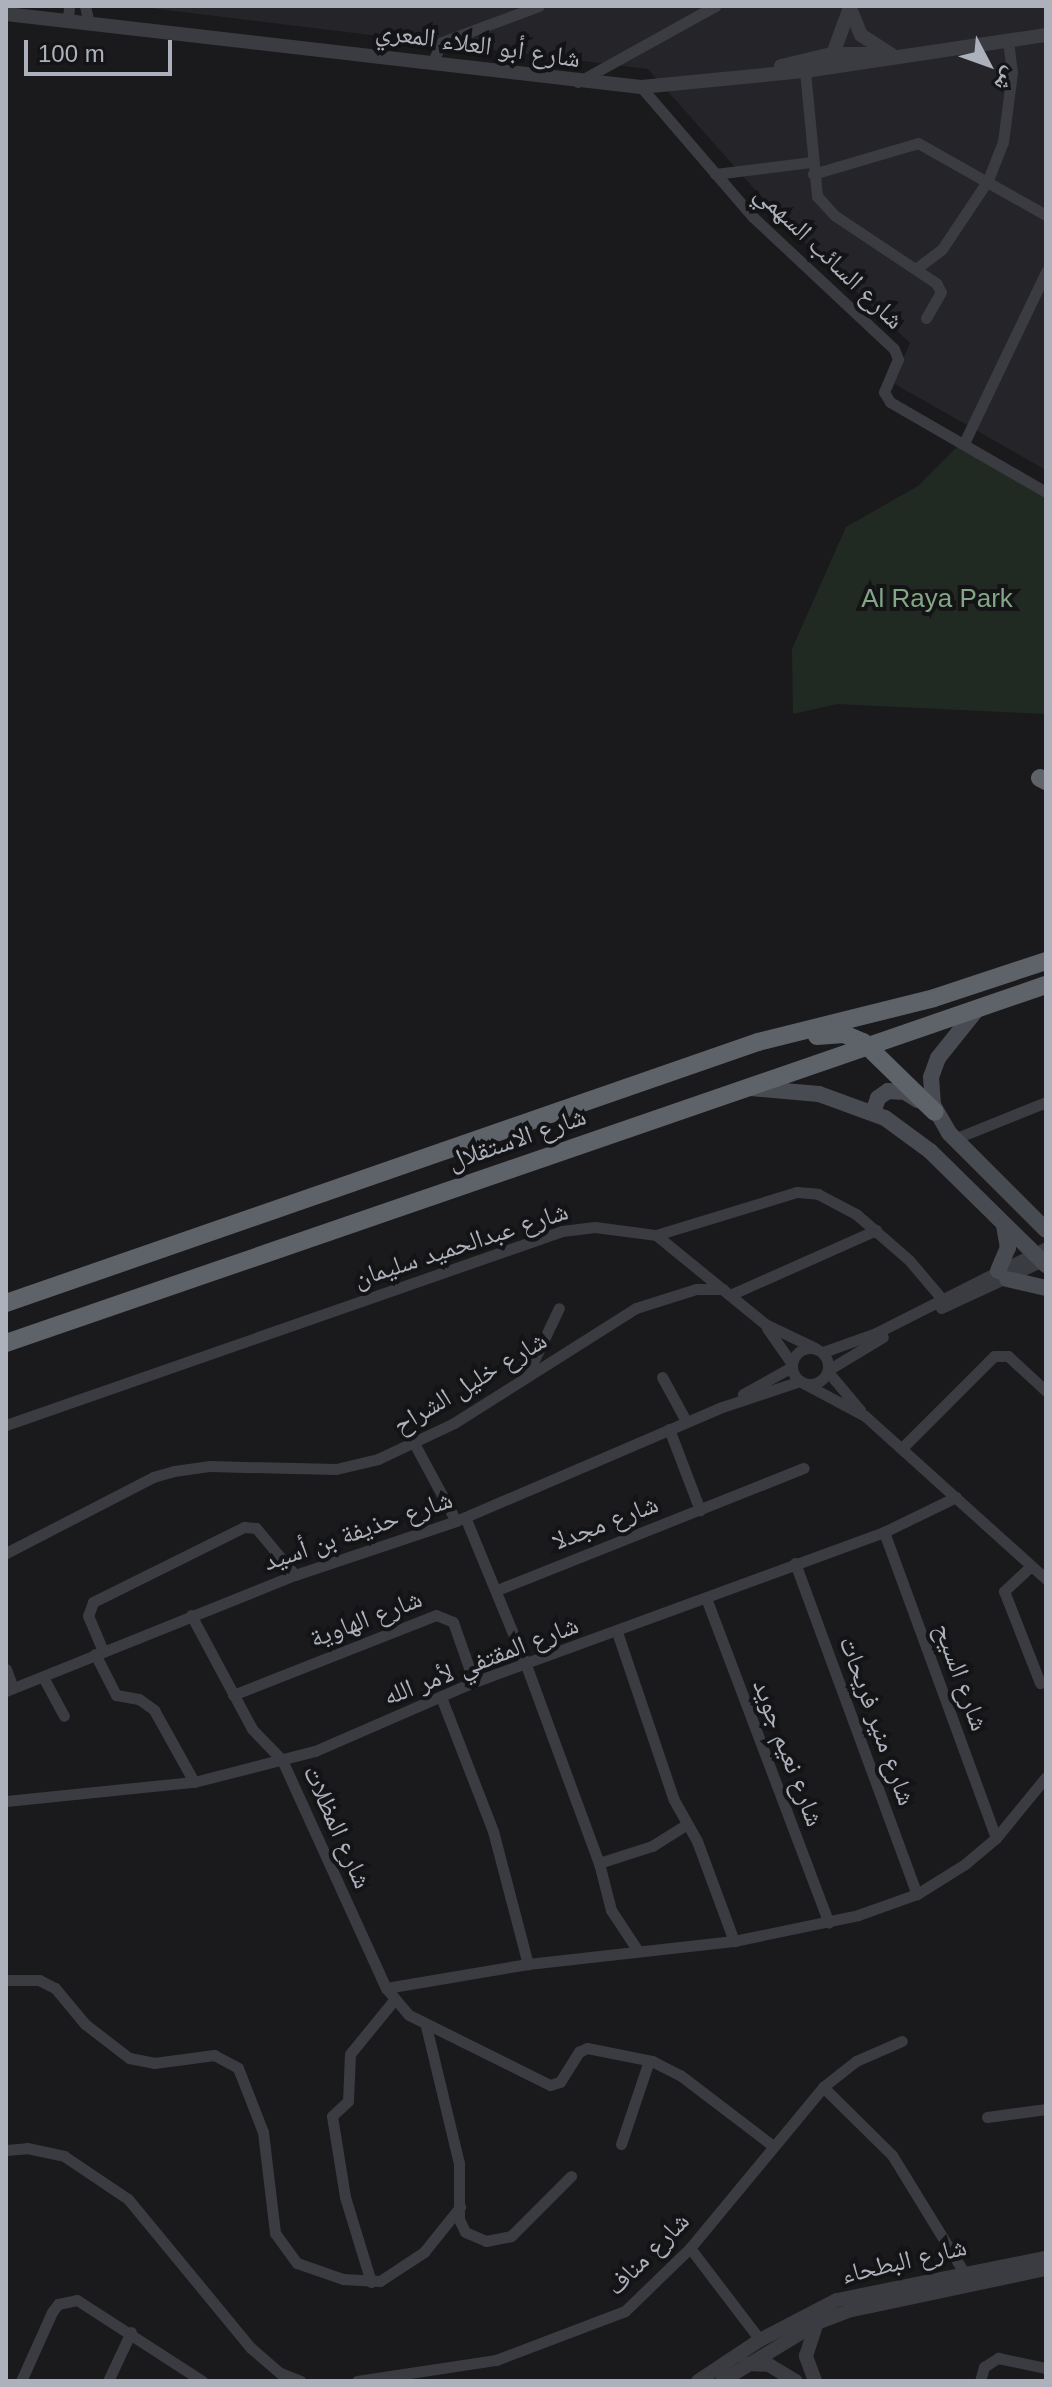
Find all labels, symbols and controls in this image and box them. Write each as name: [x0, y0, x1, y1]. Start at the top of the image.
street label: شارع أبو العلاء المعري: [374, 15, 582, 75]
scale bar: [28, 24, 176, 74]
north arrow: [948, 24, 1028, 104]
text: 100 m: [38, 40, 105, 67]
text: ش: [989, 63, 1024, 97]
street label: شارع السائب السهمي: [748, 178, 910, 336]
park label: Al Raya Park: [861, 583, 1013, 615]
street label: شارع الاستقلال: [444, 1101, 590, 1177]
street label: شارع عبدالحميد سليمان: [350, 1196, 572, 1294]
street label: شارع خليل الشراح: [388, 1325, 552, 1441]
street label: شارع حذيفة بن أسيد: [259, 1484, 457, 1578]
street label: شارع مجدلا: [547, 1488, 663, 1558]
street label: شارع الهاوية: [305, 1583, 427, 1655]
street label: شارع المقتفي لأمر الله: [379, 1609, 583, 1713]
street label: شارع السيح: [927, 1619, 995, 1735]
street label: شارع منير فريحات: [832, 1632, 922, 1810]
street label: شارع نعيم جويد: [746, 1675, 830, 1831]
street label: شارع المظلات: [296, 1761, 378, 1893]
street label: شارع مناف: [600, 2206, 696, 2302]
street label: شارع البطحاء: [838, 2231, 970, 2291]

